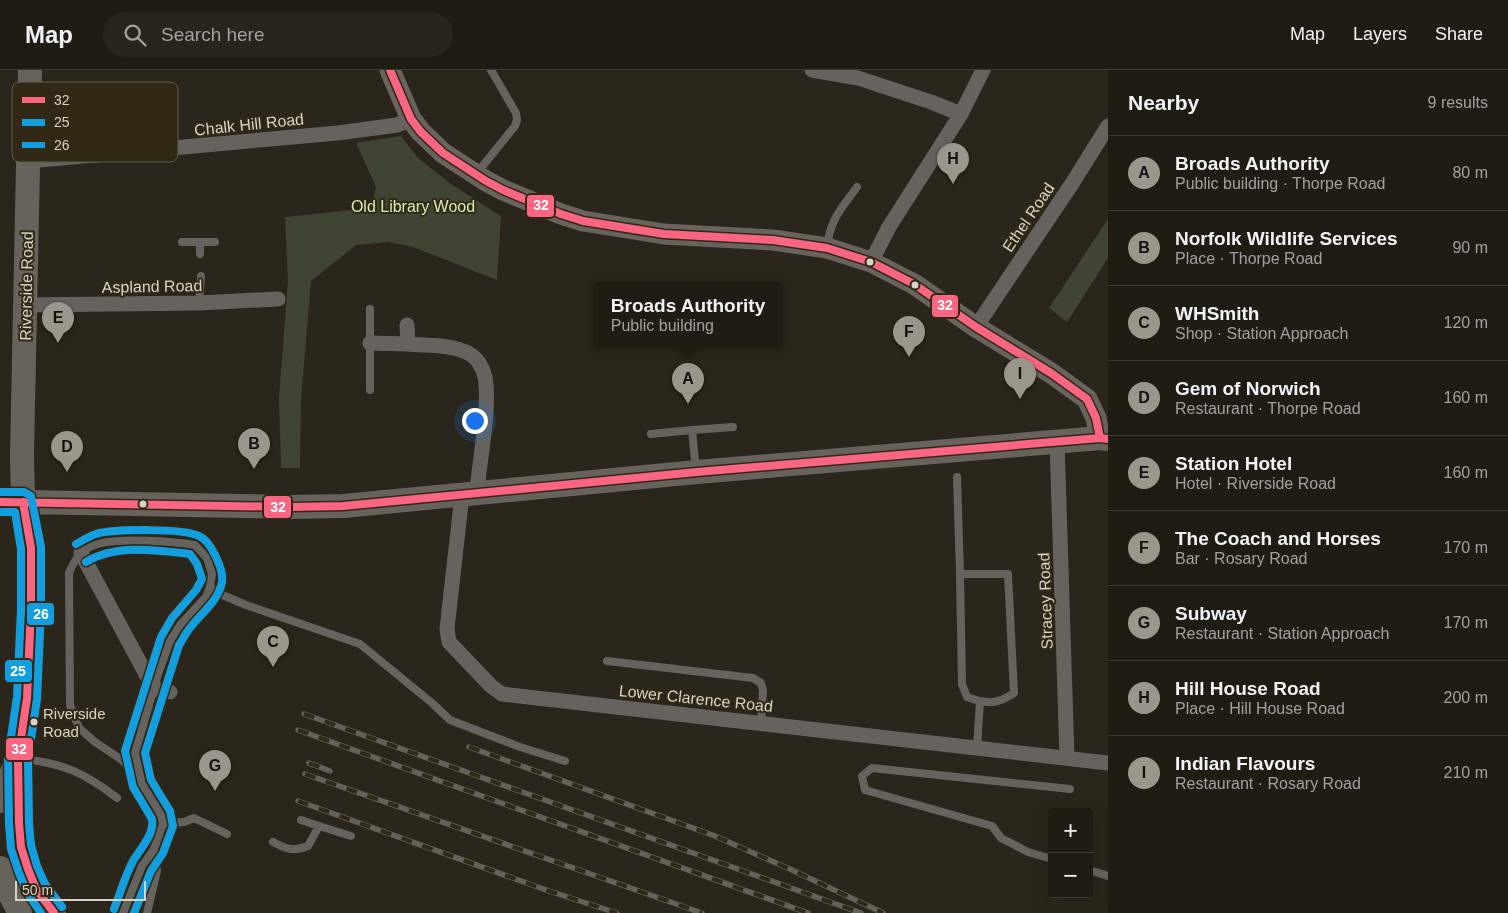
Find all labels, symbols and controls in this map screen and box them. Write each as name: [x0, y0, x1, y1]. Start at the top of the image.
search box: [103, 12, 453, 57]
text: Map: [25, 21, 73, 48]
icon: search: [121, 21, 149, 49]
text: Search here: [161, 24, 265, 45]
text: Map: [1290, 24, 1325, 44]
text: Layers: [1353, 24, 1407, 44]
text: Share: [1435, 24, 1483, 44]
legend: [12, 82, 178, 162]
text: Nearby: [1128, 91, 1199, 114]
text: 32: [54, 92, 70, 108]
text: 9 results: [1428, 94, 1488, 111]
street label: Chalk Hill Road: [193, 110, 305, 139]
text: 25: [54, 114, 70, 130]
text: 26: [54, 137, 70, 153]
pin: H: [937, 143, 969, 184]
text: Broads Authority: [1175, 153, 1329, 174]
text: A: [1138, 164, 1150, 181]
text: 80 m: [1452, 164, 1488, 181]
text: Public building · Thorpe Road: [1175, 175, 1386, 192]
street label: Ethel Road: [999, 180, 1058, 255]
line badge: 32: [526, 194, 555, 218]
text: 32: [533, 197, 549, 213]
park label: Old Library Wood: [351, 198, 475, 215]
text: Norfolk Wildlife Services: [1175, 228, 1398, 249]
street label: Riverside Road: [17, 231, 36, 341]
text: B: [1138, 239, 1150, 256]
text: 90 m: [1452, 239, 1488, 256]
text: Place · Thorpe Road: [1175, 250, 1322, 267]
unlabelled marker: [865, 257, 875, 267]
street label: Aspland Road: [102, 277, 202, 296]
unlabelled marker: [910, 280, 920, 290]
popup: [593, 282, 783, 347]
line badge: 32: [931, 294, 959, 318]
text: Broads Authority: [611, 295, 765, 316]
text: 32: [937, 297, 953, 313]
pin: E: [42, 302, 74, 343]
text: WHSmith: [1175, 303, 1259, 324]
text: C: [1138, 314, 1150, 331]
text: 120 m: [1444, 314, 1488, 331]
pin: F: [893, 316, 925, 357]
text: Public building: [611, 317, 714, 334]
text: Shop · Station Approach: [1175, 325, 1348, 342]
pin: I: [1004, 358, 1036, 399]
pin: A: [672, 363, 704, 404]
text: Gem of Norwich: [1175, 378, 1321, 399]
text: D: [1138, 389, 1150, 406]
text: 160 m: [1444, 389, 1488, 406]
text: Restaurant · Thorpe Road: [1175, 400, 1361, 417]
your location: [462, 408, 488, 434]
pin: B: [238, 428, 270, 469]
pin: D: [51, 431, 83, 472]
text: Station Hotel: [1175, 453, 1292, 474]
text: E: [1139, 464, 1149, 481]
text: 160 m: [1444, 464, 1488, 481]
text: Hotel · Riverside Road: [1175, 475, 1336, 492]
line badge: 32: [263, 495, 292, 519]
unlabelled marker: [138, 499, 148, 509]
text: 32: [270, 499, 286, 515]
text: The Coach and Horses: [1175, 528, 1381, 549]
text: F: [1139, 539, 1149, 556]
text: 170 m: [1444, 539, 1488, 556]
text: Bar · Rosary Road: [1175, 550, 1308, 567]
street label: Stracey Road: [1035, 552, 1056, 650]
line badge: 26: [26, 602, 55, 626]
text: Subway: [1175, 603, 1247, 624]
text: 26: [33, 606, 49, 622]
text: G: [1138, 614, 1150, 631]
text: 170 m: [1444, 614, 1488, 631]
text: Restaurant · Station Approach: [1175, 625, 1389, 642]
pin: C: [257, 626, 289, 667]
line badge: 25: [4, 659, 33, 683]
text: 25: [10, 663, 26, 679]
text: Hill House Road: [1175, 678, 1321, 699]
street label: Lower Clarence Road: [618, 682, 774, 715]
text: H: [1138, 689, 1150, 706]
text: 200 m: [1444, 689, 1488, 706]
text: Place · Hill House Road: [1175, 700, 1345, 717]
place label: Riverside Road: [43, 705, 106, 740]
marker: Riverside Road: [29, 717, 39, 727]
line badge: 32: [5, 737, 34, 761]
text: 32: [11, 741, 27, 757]
pin: G: [199, 750, 231, 791]
text: Indian Flavours: [1175, 753, 1315, 774]
text: I: [1142, 764, 1146, 781]
text: 210 m: [1444, 764, 1488, 781]
text: Restaurant · Rosary Road: [1175, 775, 1361, 792]
map controls: [1048, 808, 1093, 898]
button: +: [1048, 808, 1093, 853]
button: −: [1048, 853, 1093, 898]
scale bar: [15, 878, 146, 901]
text: 50 m: [22, 882, 53, 898]

